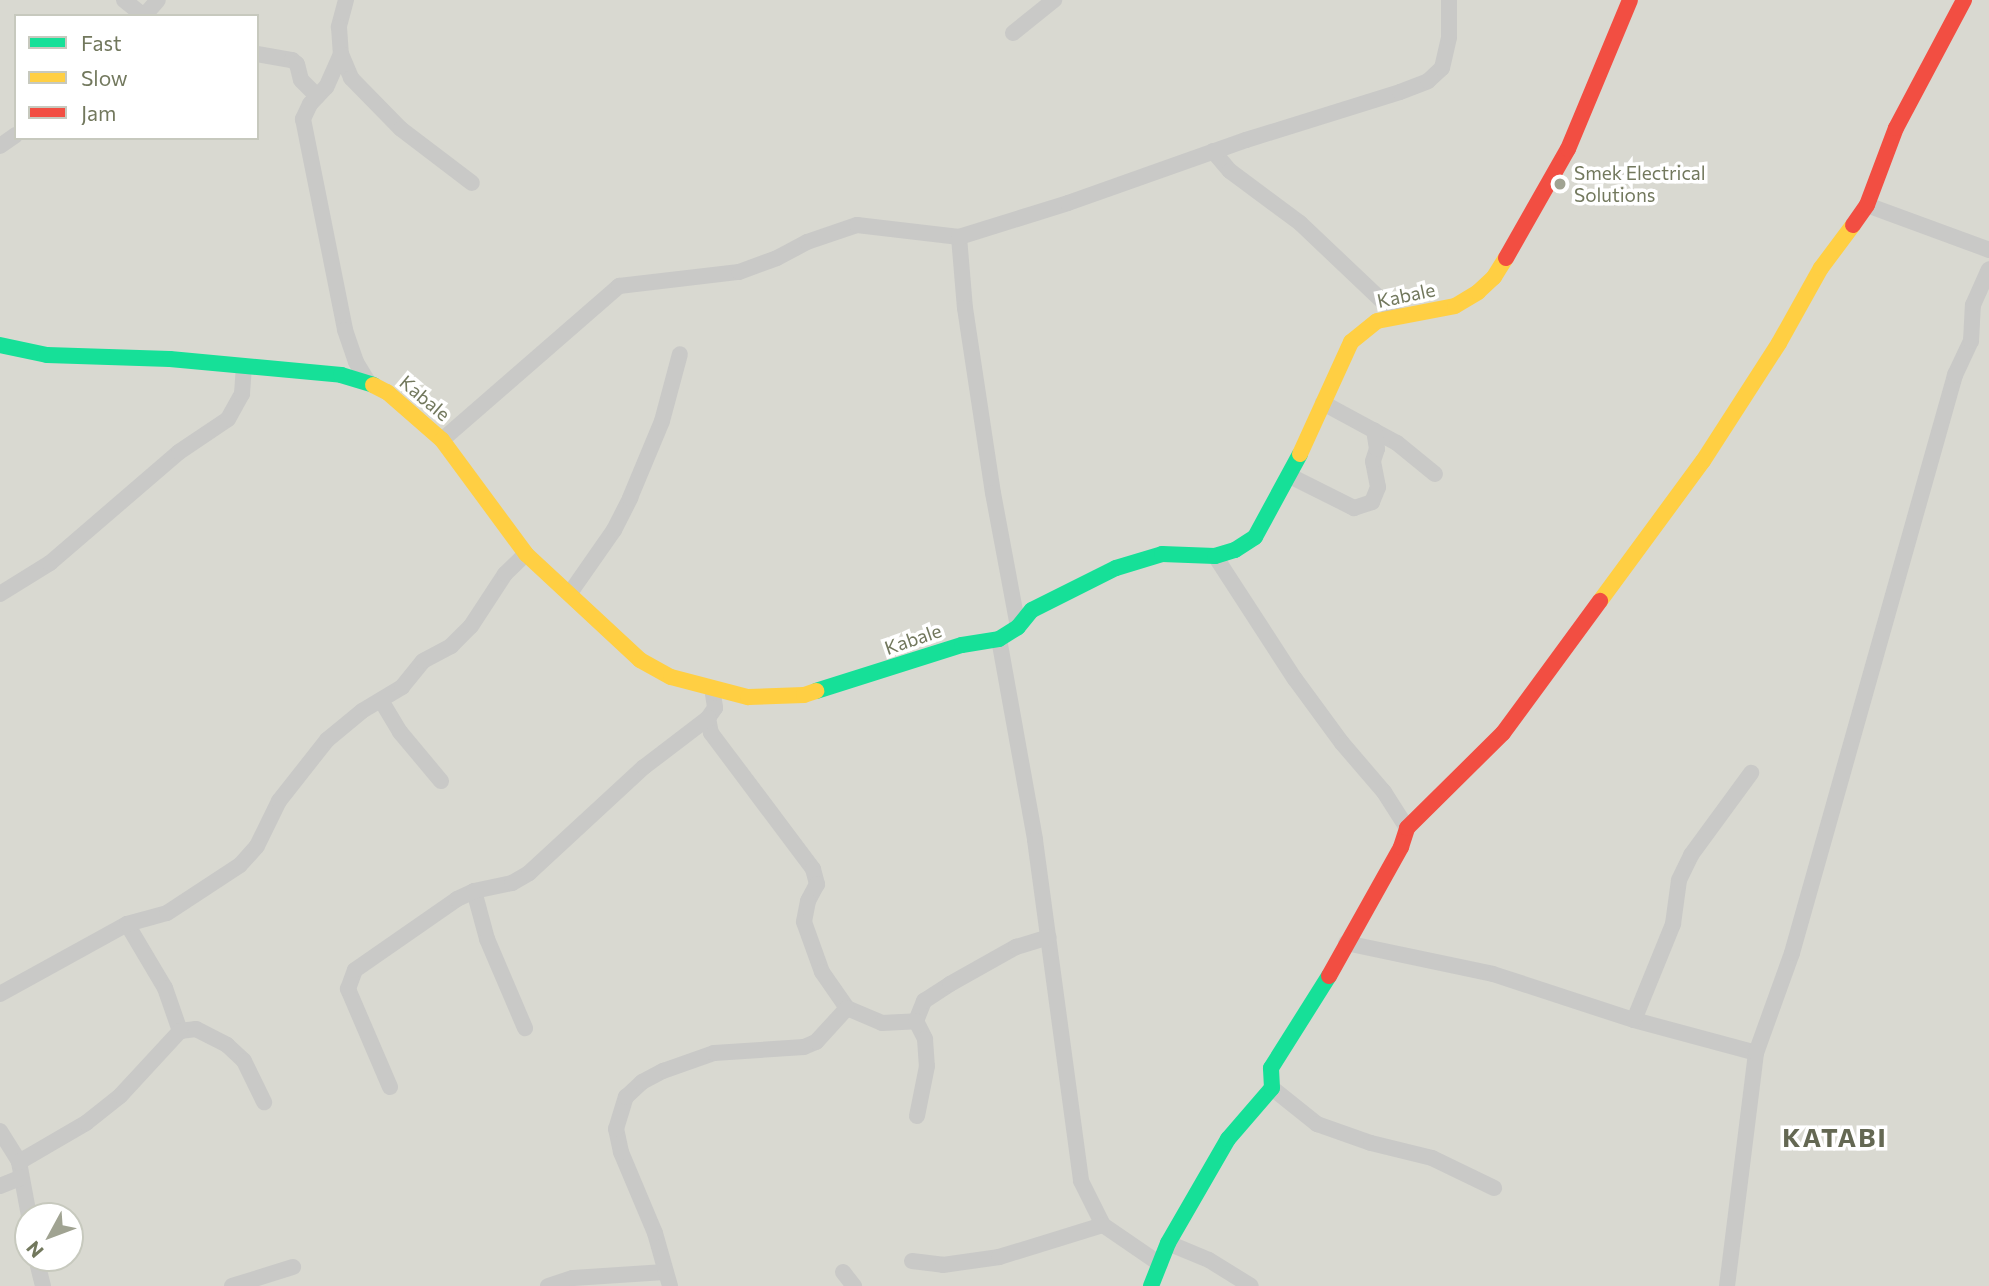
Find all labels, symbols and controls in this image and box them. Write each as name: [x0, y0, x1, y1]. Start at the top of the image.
legend: [14, 14, 259, 140]
text: Fast: [81, 30, 122, 55]
text: Slow: [81, 65, 128, 90]
text: Jam: [81, 100, 116, 125]
place label: Smek Electrical Solutions: [1574, 162, 1706, 206]
marker: Smek Electrical Solutions: [1552, 176, 1568, 192]
street label: Kabale: [1375, 278, 1437, 312]
street label: Kabale: [395, 370, 455, 426]
street label: Kabale: [882, 619, 944, 659]
district label: KATABI: [1783, 1121, 1887, 1153]
north arrow: [14, 1202, 84, 1272]
text: N: [21, 1237, 48, 1263]

